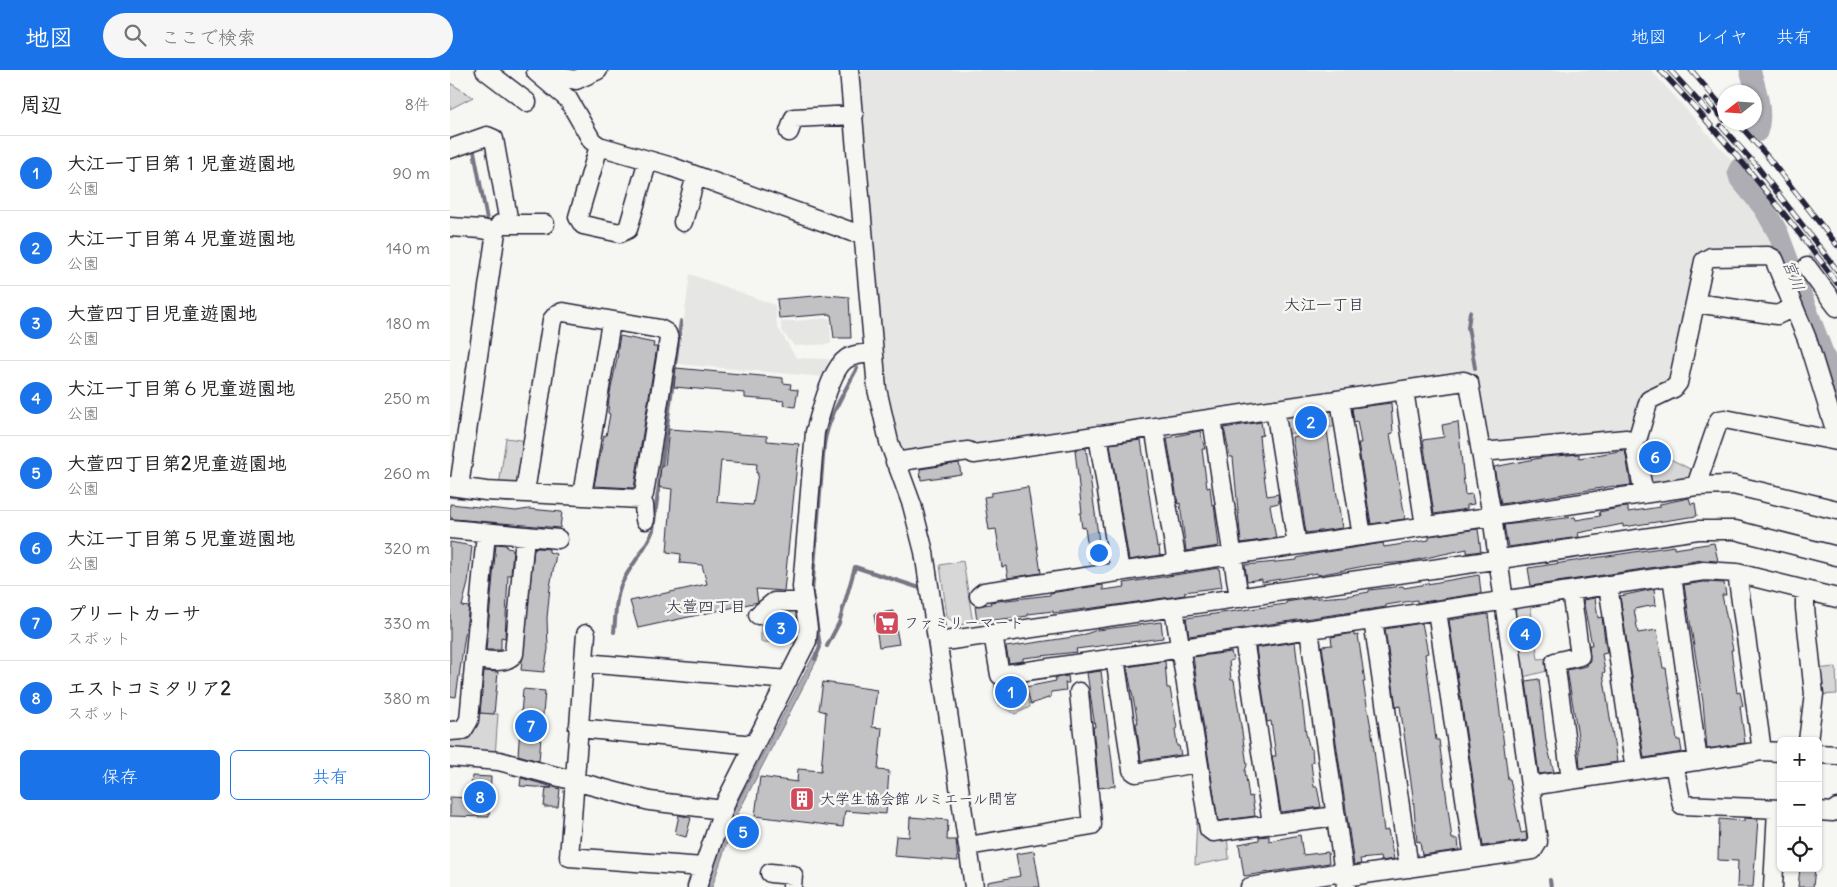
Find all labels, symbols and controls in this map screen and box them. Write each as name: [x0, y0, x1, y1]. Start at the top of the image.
search box: [103, 13, 453, 58]
icon: search: [121, 21, 149, 49]
text: 地図: [25, 22, 73, 52]
text: ここで検索: [161, 25, 256, 49]
text: 地図: [1631, 25, 1667, 48]
text: レイヤ: [1695, 25, 1748, 48]
text: 共有: [1776, 25, 1812, 48]
north arrow: [1717, 85, 1762, 130]
text: 周辺: [20, 91, 62, 118]
text: 8件: [405, 94, 430, 114]
text: 大江一丁目第１児童遊園地: [67, 151, 295, 175]
text: 1: [33, 163, 39, 183]
text: 90 m: [392, 163, 430, 183]
text: 公園: [67, 178, 99, 198]
text: 大江一丁目第４児童遊園地: [67, 226, 295, 250]
text: 2: [32, 238, 40, 258]
text: 140 m: [386, 238, 430, 258]
text: 公園: [67, 253, 99, 273]
water label: 宮川: [1779, 256, 1809, 294]
district label: 大江一丁目: [1284, 294, 1364, 314]
text: 大萱四丁目児童遊園地: [67, 301, 257, 325]
text: 3: [31, 313, 41, 333]
text: 180 m: [386, 313, 430, 333]
text: 公園: [67, 328, 99, 348]
text: 大江一丁目第６児童遊園地: [67, 376, 295, 400]
text: 4: [31, 388, 41, 408]
text: 250 m: [384, 388, 430, 408]
text: 公園: [67, 403, 99, 423]
pin: 2: [1295, 403, 1327, 441]
pin: 6: [1639, 438, 1671, 476]
text: 大萱四丁目第2児童遊園地: [67, 451, 286, 475]
text: 5: [31, 463, 41, 483]
text: 260 m: [384, 463, 430, 483]
text: 公園: [67, 478, 99, 498]
text: 大江一丁目第５児童遊園地: [67, 526, 295, 550]
text: 6: [31, 538, 41, 558]
text: 320 m: [384, 538, 430, 558]
your location: [1086, 540, 1112, 566]
text: 公園: [67, 553, 99, 573]
district label: 大萱四丁目: [666, 596, 746, 616]
text: プリートカーサ: [67, 601, 201, 625]
pin: 3: [765, 609, 797, 647]
supermarket icon: ファミリーマート: [874, 610, 900, 636]
text: 7: [32, 613, 40, 633]
text: 330 m: [383, 613, 430, 633]
place label: ファミリーマート: [904, 613, 1024, 632]
pin: 4: [1509, 615, 1541, 653]
text: スポット: [67, 628, 131, 648]
pin: 1: [995, 673, 1027, 711]
text: エストコミタリア2: [67, 676, 231, 700]
text: 8: [31, 688, 41, 708]
text: 380 m: [383, 688, 430, 708]
text: スポット: [67, 703, 131, 723]
pin: 7: [515, 707, 547, 745]
map controls: [1777, 737, 1822, 872]
button: +: [1777, 737, 1822, 782]
button: 保存: [20, 750, 220, 800]
button: 共有: [230, 750, 430, 800]
pin: 8: [464, 778, 496, 816]
button: −: [1777, 782, 1822, 827]
building icon: 大学生協会館 ルミエール間宮: [789, 786, 815, 812]
place label: 大学生協会館 ルミエール間宮: [820, 789, 1018, 808]
pin: 5: [727, 813, 759, 851]
button: locate: [1777, 827, 1822, 872]

